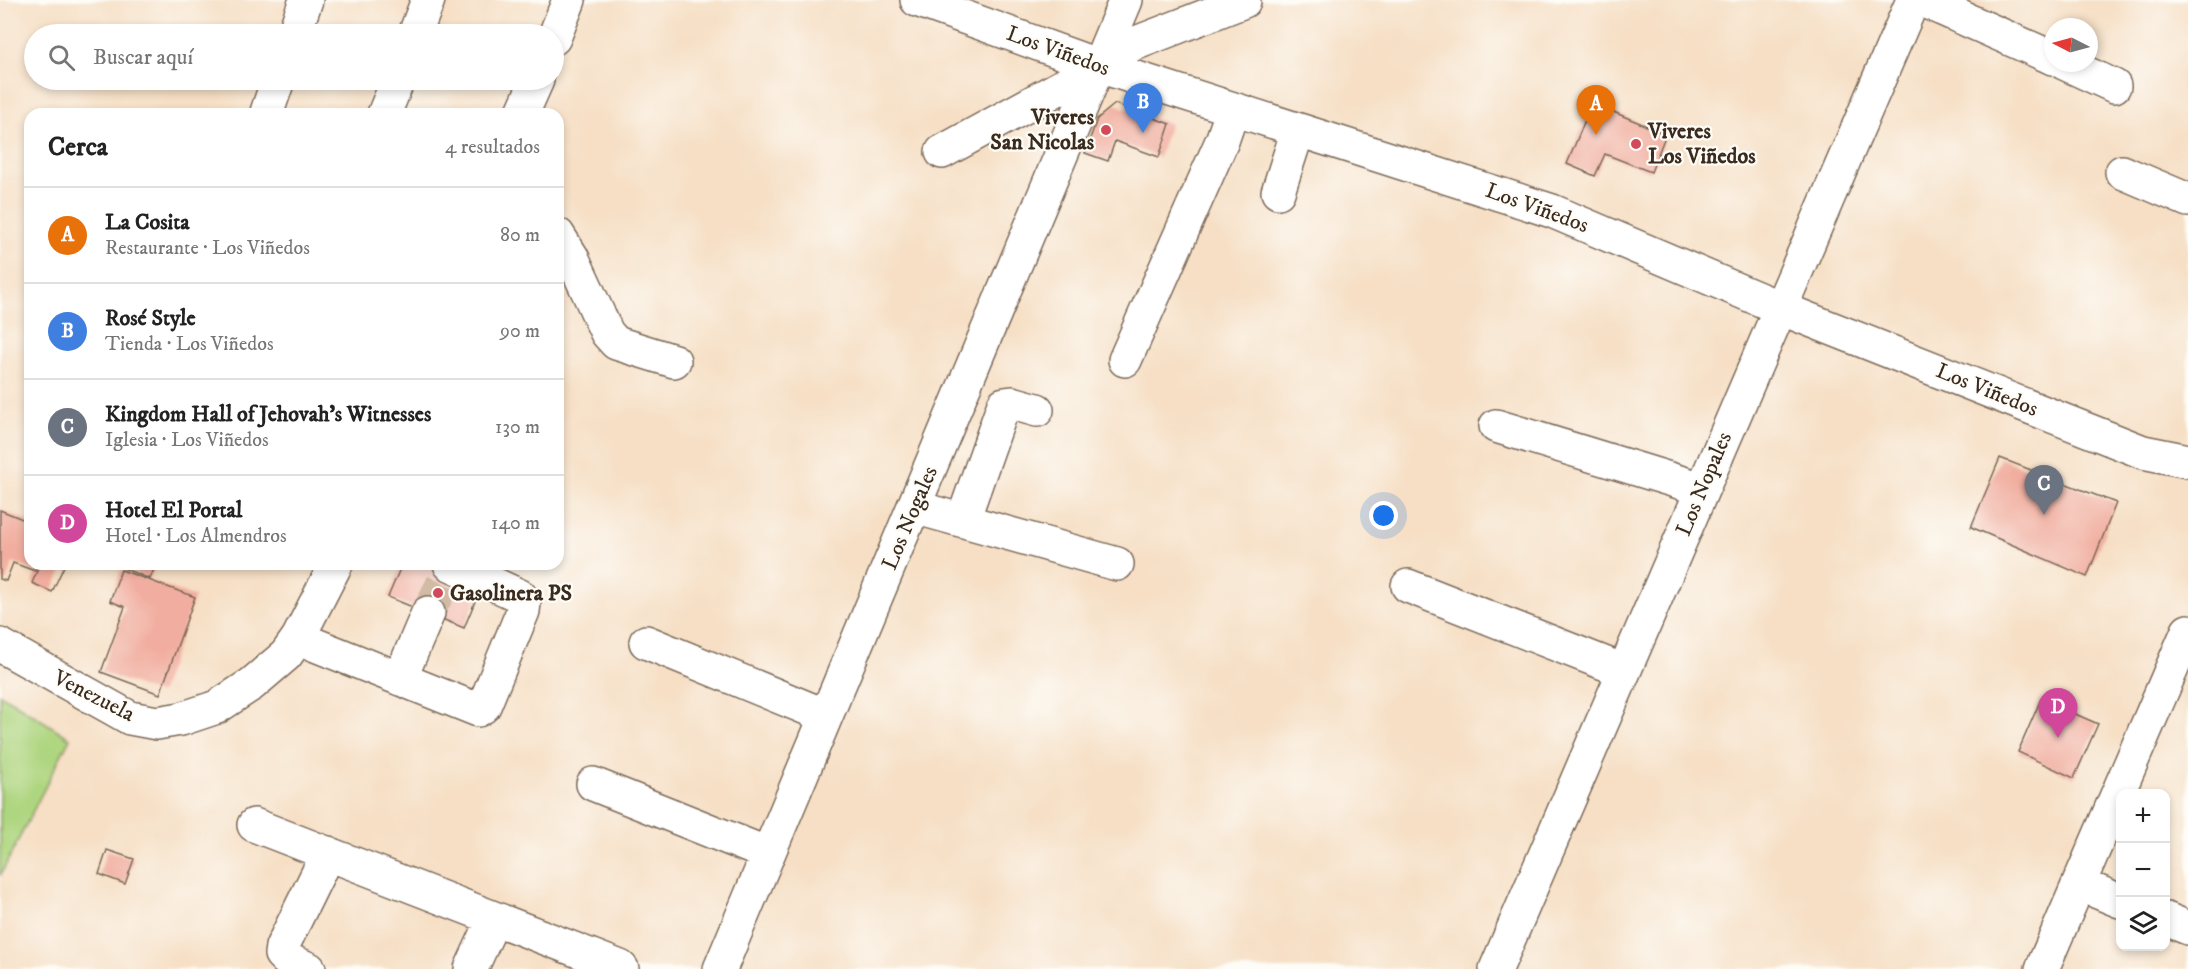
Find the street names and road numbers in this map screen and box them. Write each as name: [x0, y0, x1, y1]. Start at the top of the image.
street label: Los Viñedos: [1003, 20, 1113, 82]
street label: Los Viñedos: [1482, 177, 1592, 239]
street label: Los Viñedos: [1932, 357, 2042, 423]
street label: Los Nopales: [1670, 428, 1738, 540]
street label: Los Nogales: [876, 462, 944, 574]
street label: Venezuela: [48, 664, 140, 728]

